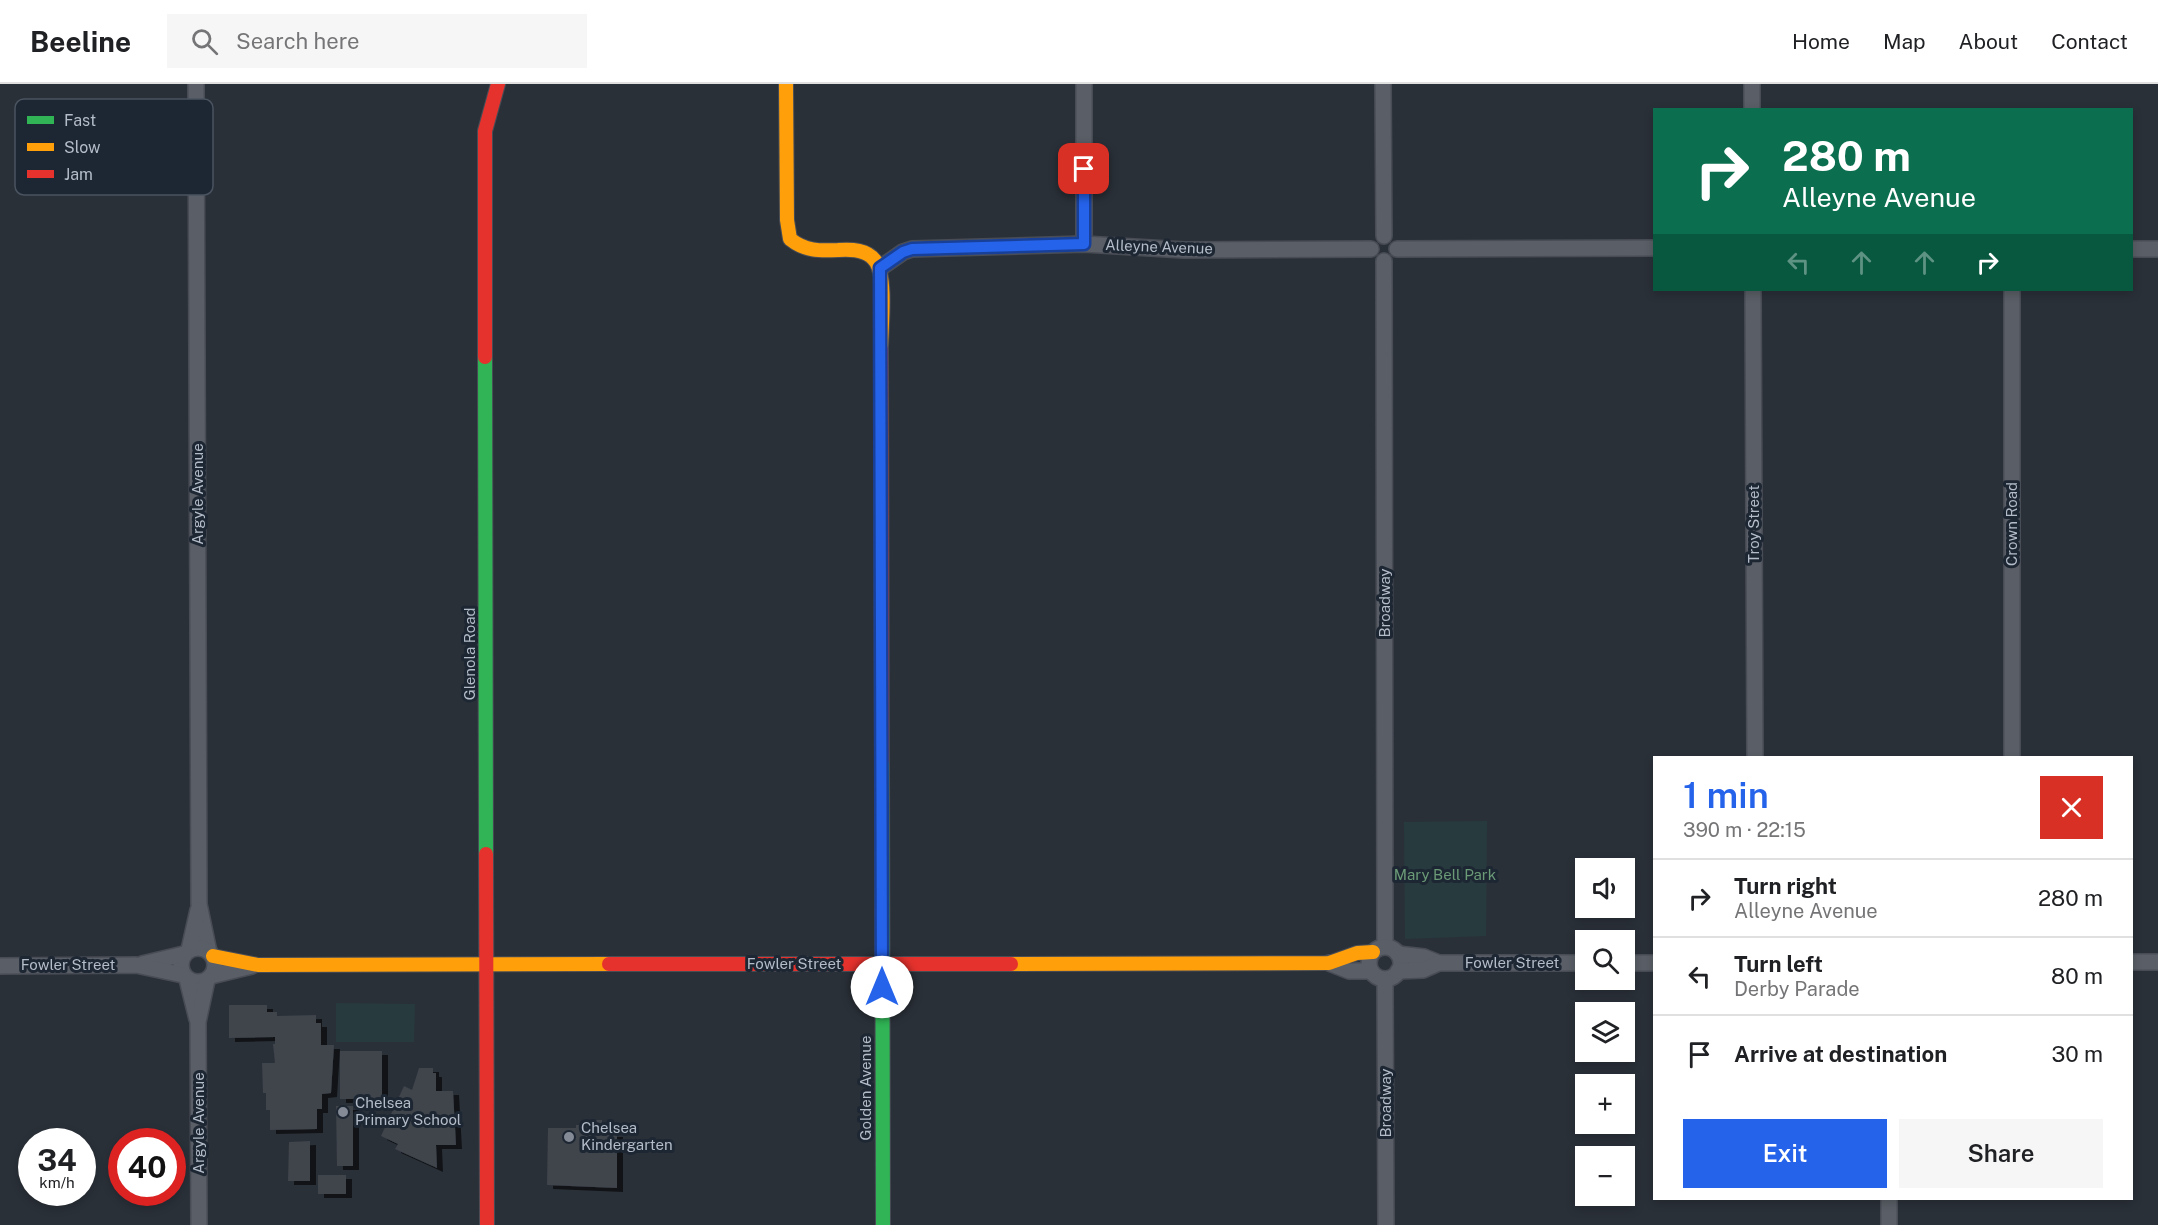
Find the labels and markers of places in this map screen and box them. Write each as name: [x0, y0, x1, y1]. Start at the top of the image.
pin: [1058, 143, 1109, 194]
place label: Chelsea Primary School: [355, 1094, 461, 1128]
marker: Chelsea Primary School: [336, 1105, 350, 1119]
place label: Chelsea Kindergarten: [581, 1119, 673, 1153]
marker: Chelsea Kindergarten: [562, 1130, 576, 1144]

